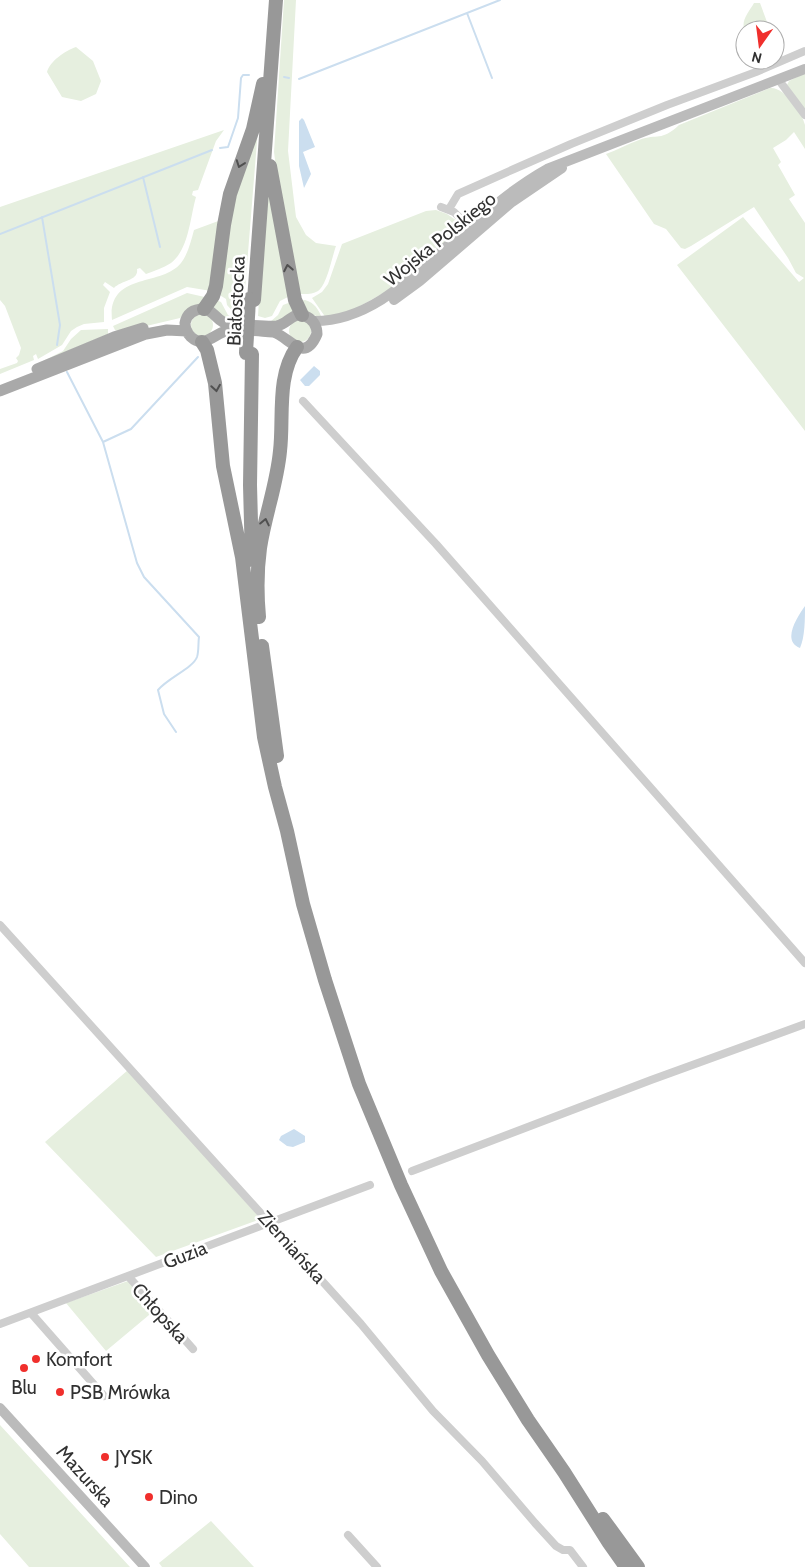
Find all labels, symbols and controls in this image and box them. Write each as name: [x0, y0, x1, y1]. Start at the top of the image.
north arrow: [735, 20, 785, 70]
text: N: [750, 48, 764, 68]
one-way arrow: [236, 160, 246, 168]
street label: Wojska Polskiego: [380, 187, 500, 291]
street label: Białostocka: [222, 255, 250, 347]
one-way arrow: [284, 264, 294, 273]
one-way arrow: [210, 385, 221, 393]
one-way arrow: [259, 517, 270, 526]
street label: Ziemiańska: [253, 1206, 331, 1288]
street label: Guzia: [160, 1236, 210, 1274]
street label: Chłopska: [127, 1278, 193, 1348]
place label: Komfort: [46, 1348, 113, 1371]
marker: Komfort: [30, 1353, 42, 1365]
marker: Blu: [18, 1362, 30, 1374]
place label: Blu: [11, 1376, 37, 1399]
place label: PSB Mrówka: [70, 1381, 170, 1404]
marker: PSB Mrówka: [54, 1386, 66, 1398]
street label: Mazurska: [51, 1441, 119, 1511]
place label: JYSK: [114, 1446, 153, 1469]
marker: JYSK: [99, 1451, 111, 1463]
place label: Dino: [159, 1486, 198, 1509]
marker: Dino: [143, 1491, 155, 1503]

